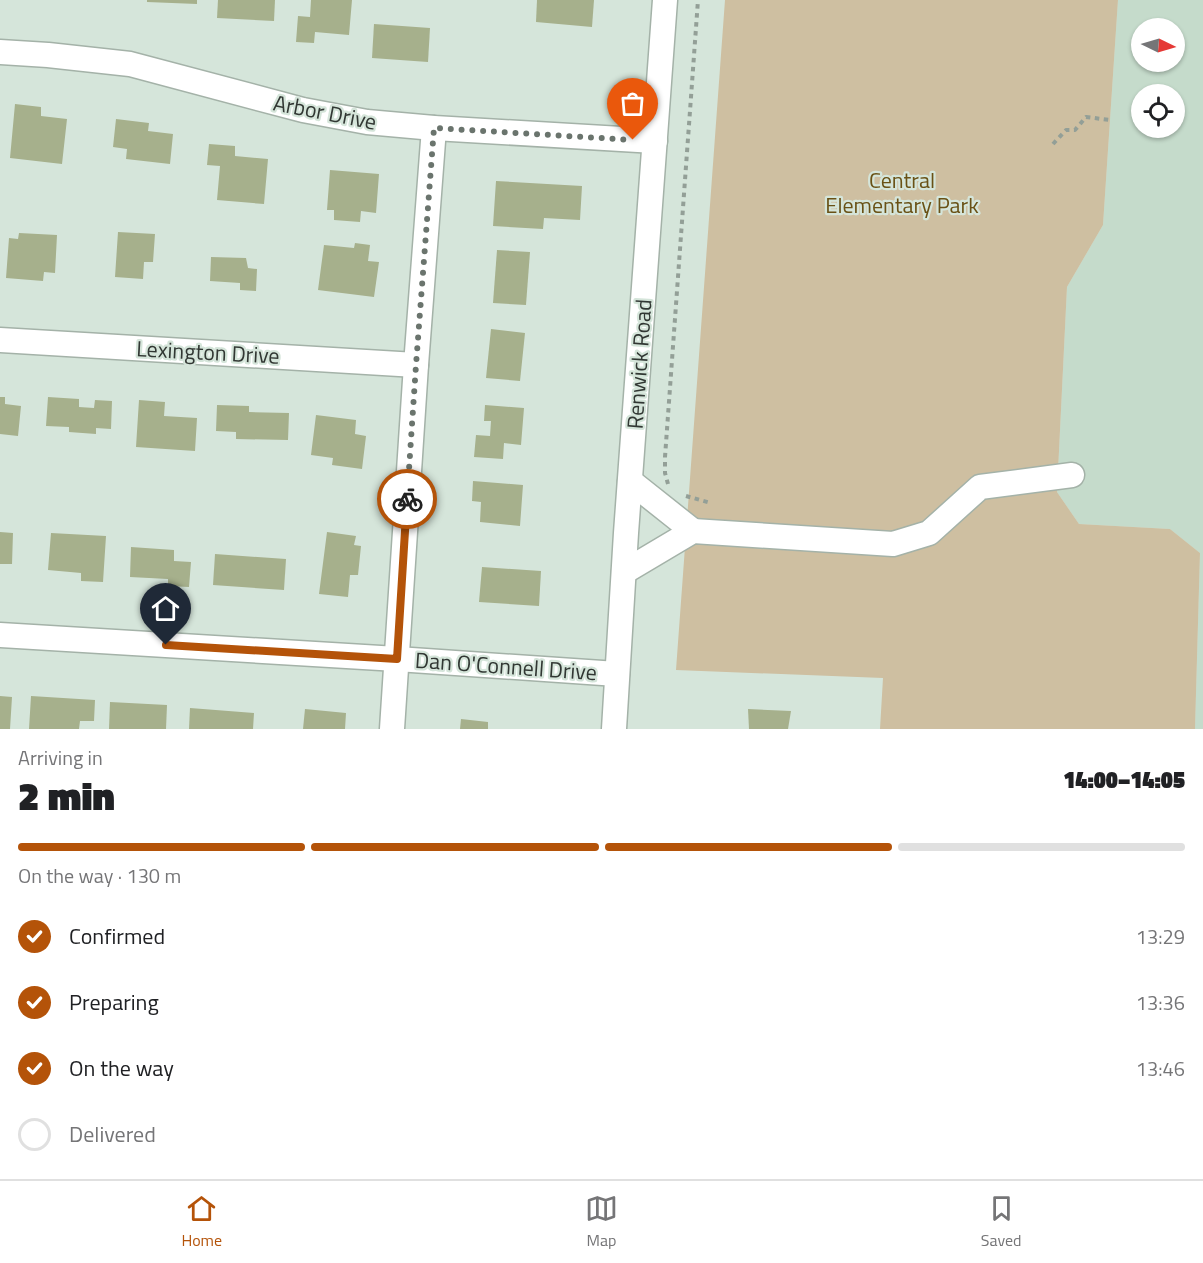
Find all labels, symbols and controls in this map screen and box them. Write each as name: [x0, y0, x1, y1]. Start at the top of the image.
north arrow: [1131, 18, 1185, 72]
map controls: [1131, 18, 1185, 138]
pin: [607, 78, 658, 140]
button: locate: [1131, 84, 1185, 138]
street label: Arbor Drive: [270, 85, 380, 139]
icon: bag: [616, 87, 649, 120]
park label: Central Elementary Park: [825, 163, 979, 222]
street label: Renwick Road: [617, 298, 661, 430]
street label: Lexington Drive: [135, 331, 281, 373]
courier: [377, 469, 437, 529]
icon: bike: [391, 483, 424, 516]
pin: [140, 583, 191, 645]
icon: home: [149, 592, 182, 625]
street label: Dan O'Connell Drive: [414, 643, 598, 689]
text: Arriving in: [18, 742, 103, 773]
text: 14:00–14:05: [1063, 763, 1185, 797]
text: 2 min: [18, 766, 115, 825]
text: On the way · 130 m: [18, 860, 181, 891]
text: Confirmed: [69, 919, 165, 953]
icon: check: [18, 920, 51, 953]
text: 13:29: [1136, 921, 1185, 952]
text: Preparing: [69, 985, 159, 1019]
icon: check: [18, 986, 51, 1019]
text: 13:36: [1136, 987, 1185, 1018]
text: On the way: [69, 1051, 174, 1085]
icon: check: [18, 1052, 51, 1085]
text: 13:46: [1136, 1053, 1185, 1084]
text: Delivered: [69, 1117, 156, 1151]
tab: Home: [181, 1192, 222, 1252]
tab: Map: [585, 1192, 618, 1252]
tab: Saved: [981, 1192, 1022, 1252]

